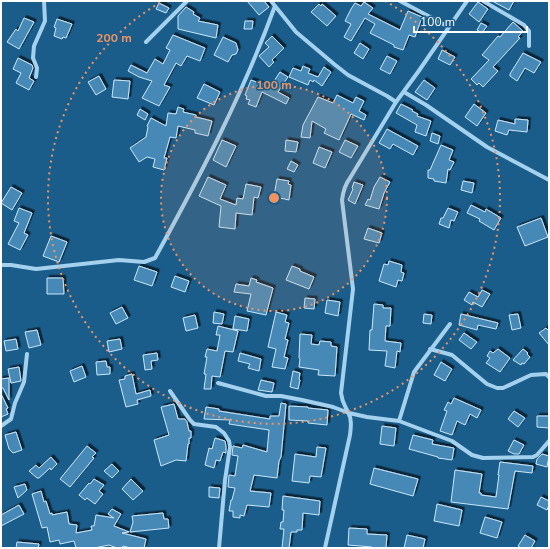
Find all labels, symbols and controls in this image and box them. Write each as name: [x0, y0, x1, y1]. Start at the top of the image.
scale bar: [414, 8, 527, 34]
text: 100 m: [420, 14, 455, 30]
text: 200 m: [96, 30, 132, 46]
text: 100 m: [256, 77, 292, 93]
centre of rings: [267, 191, 281, 205]

